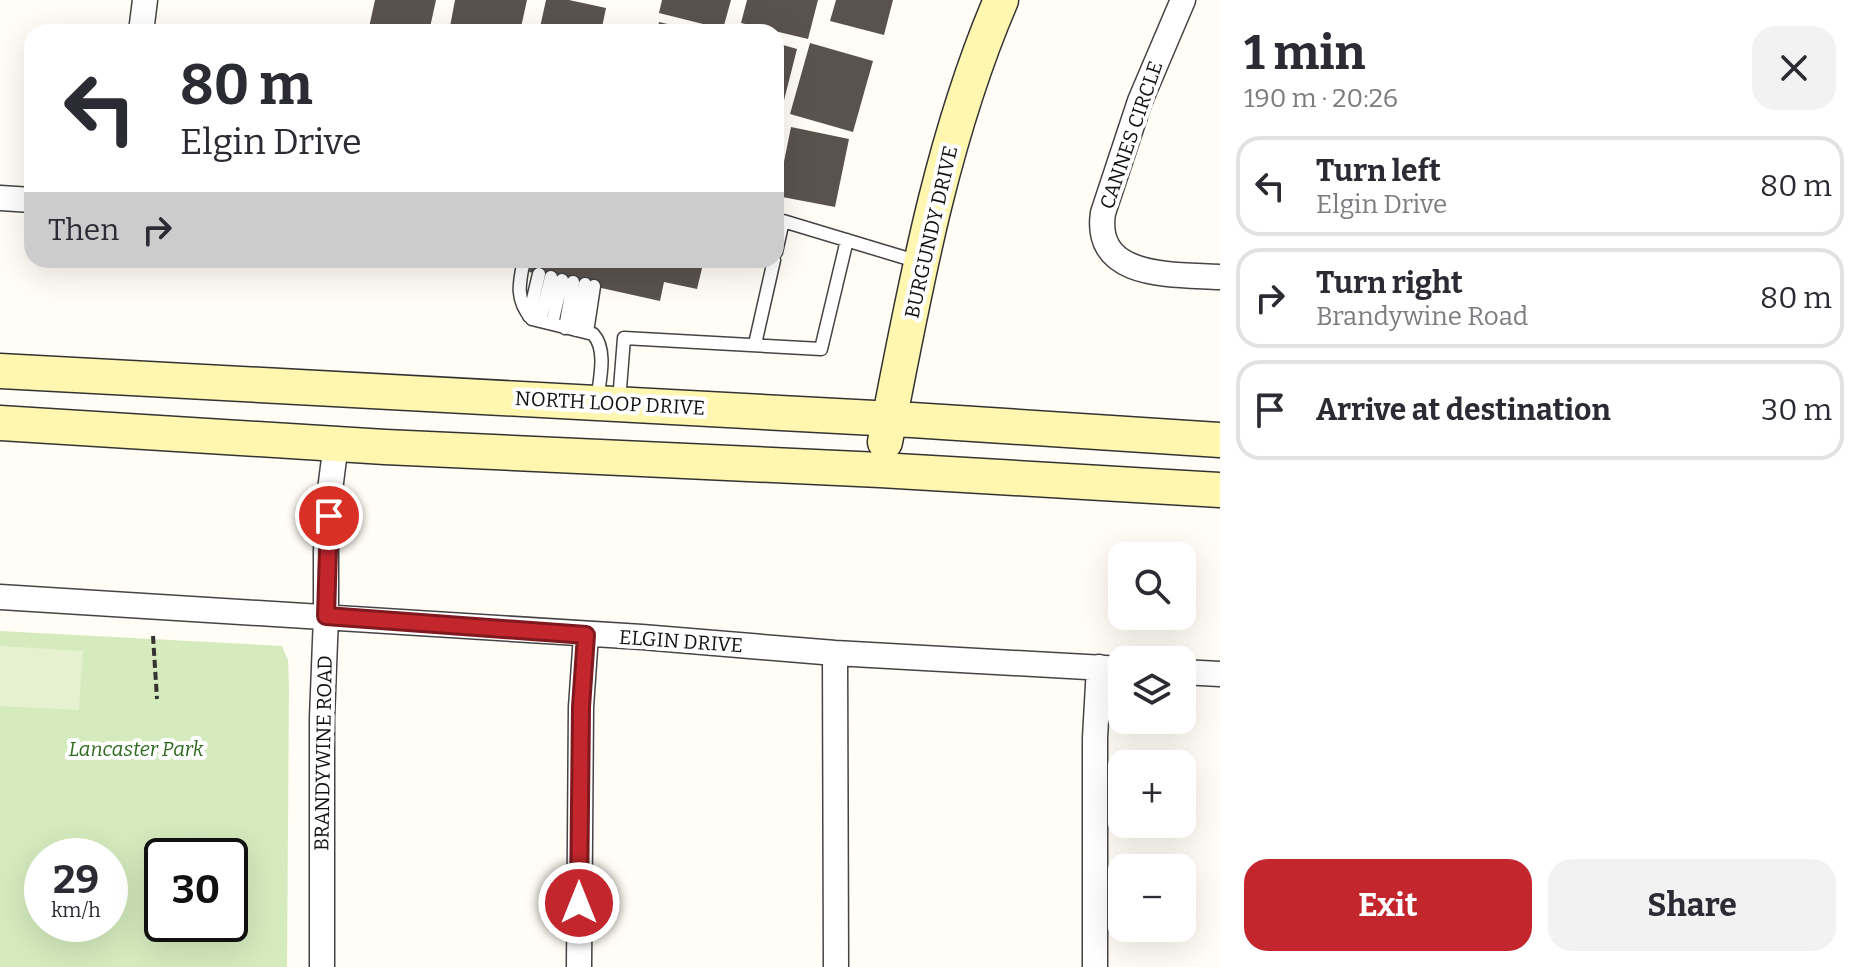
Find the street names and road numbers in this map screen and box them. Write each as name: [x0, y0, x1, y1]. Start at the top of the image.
street label: CANNES CIRCLE: [1094, 58, 1168, 212]
street label: BURGUNDY DRIVE: [899, 143, 963, 321]
street label: NORTH LOOP DRIVE: [514, 386, 706, 420]
street label: ELGIN DRIVE: [618, 625, 744, 657]
street label: BRANDYWINE ROAD: [309, 655, 337, 851]

